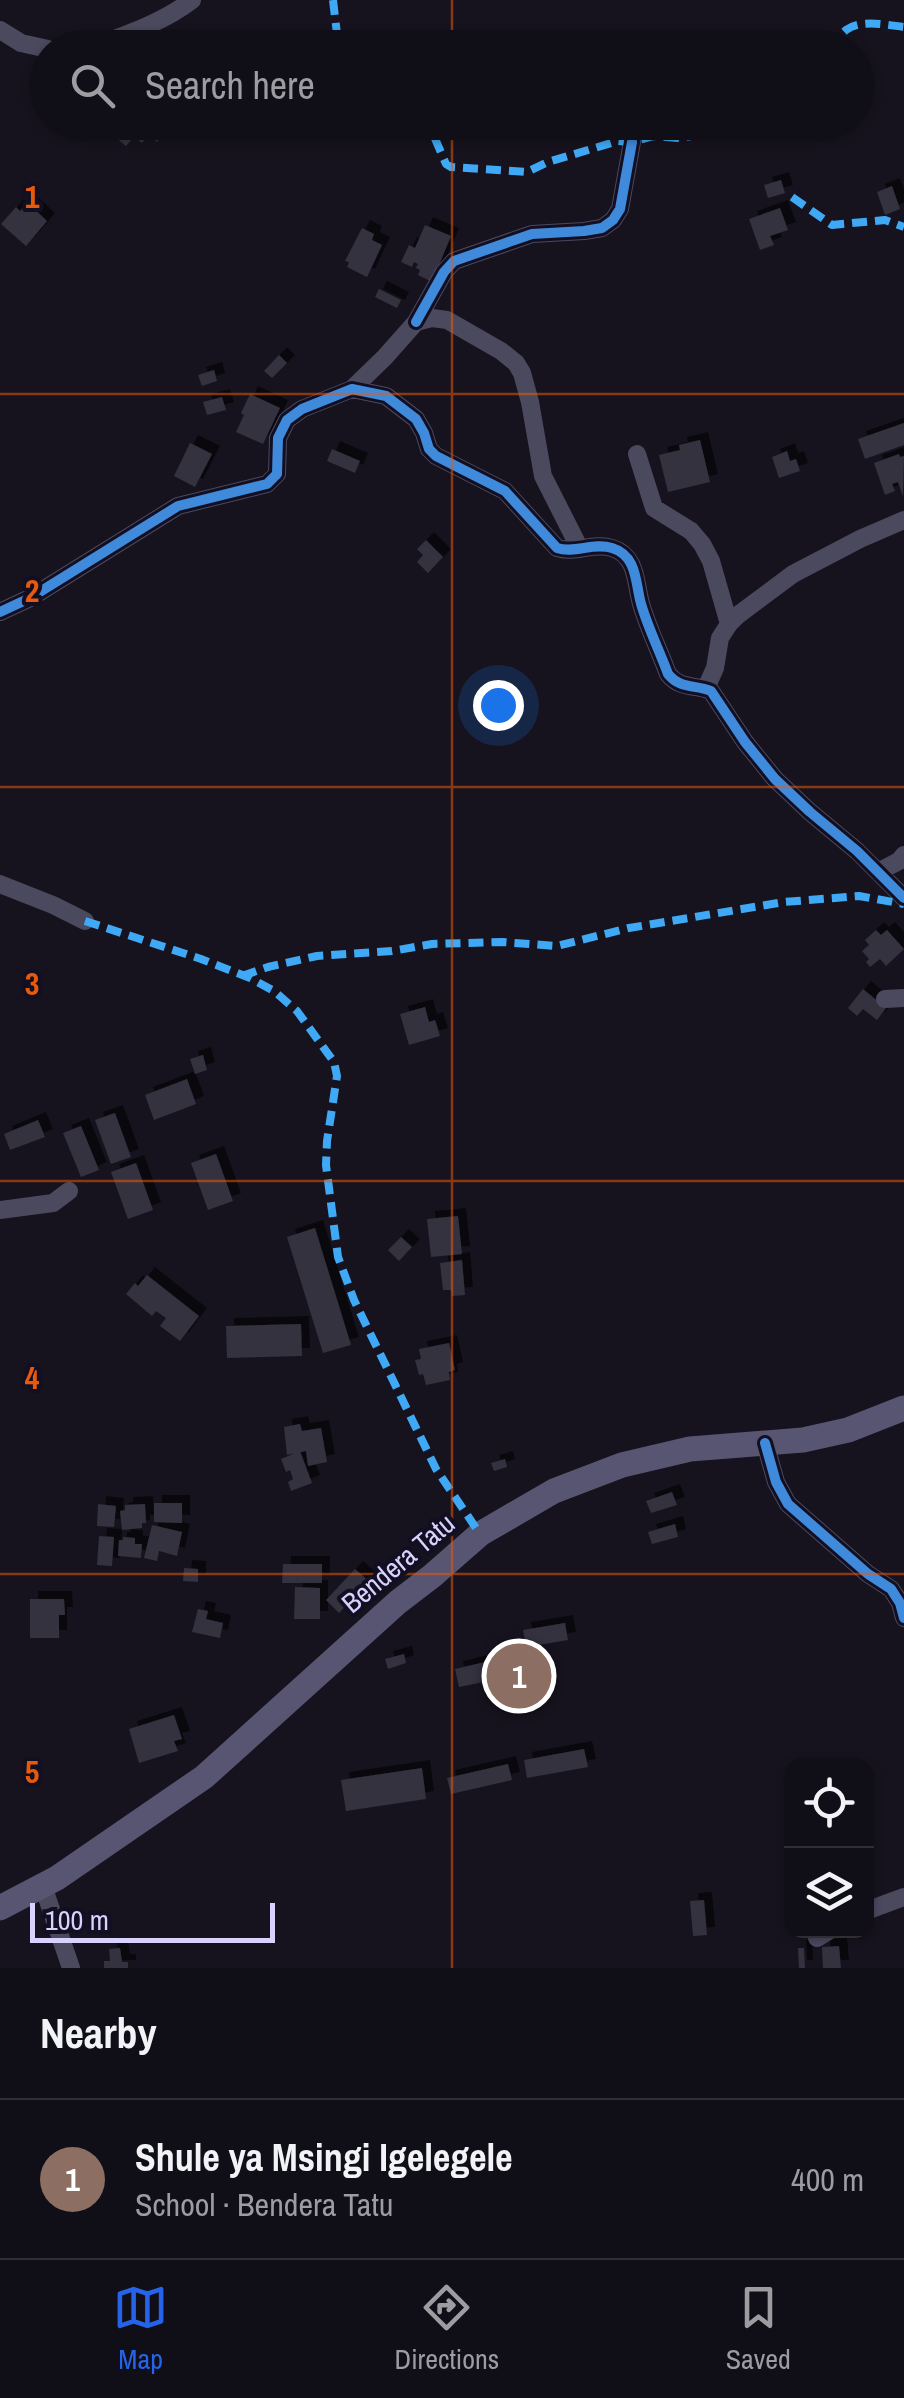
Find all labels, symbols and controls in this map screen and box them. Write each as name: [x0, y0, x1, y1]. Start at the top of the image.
search box: [30, 30, 874, 140]
icon: search: [65, 58, 120, 113]
text: Search here: [145, 60, 315, 111]
text: 1: [25, 175, 40, 218]
text: 2: [25, 569, 39, 612]
your location: [473, 680, 524, 731]
text: 3: [25, 962, 39, 1005]
text: 4: [25, 1356, 40, 1399]
street label: Bendera Tatu: [333, 1505, 463, 1621]
pin: 1: [486, 1638, 552, 1714]
text: 5: [25, 1750, 39, 1793]
map controls: [784, 1758, 874, 1938]
button: locate: [784, 1758, 874, 1848]
button: layers: [784, 1848, 874, 1938]
scale bar: [30, 1898, 275, 1942]
text: 100 m: [45, 1901, 109, 1939]
text: Nearby: [40, 2005, 157, 2061]
text: Shule ya Msingi Igelegele: [135, 2132, 513, 2183]
text: 1: [65, 2158, 80, 2201]
text: 400 m: [791, 2158, 864, 2201]
text: School · Bendera Tatu: [135, 2183, 393, 2226]
tab: Map: [113, 2280, 168, 2378]
tab: Directions: [395, 2280, 499, 2378]
tab: Saved: [726, 2280, 791, 2378]

